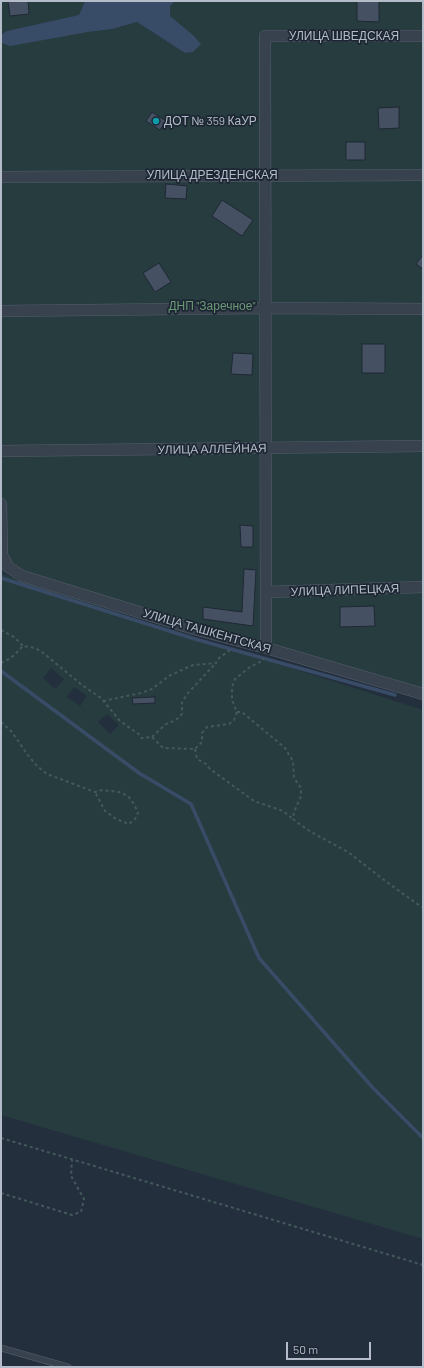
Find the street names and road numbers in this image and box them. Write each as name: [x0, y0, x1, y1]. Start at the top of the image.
street label: УЛИЦА ШВЕДСКАЯ: [289, 29, 399, 43]
street label: УЛИЦА ДРЕЗДЕНСКАЯ: [146, 168, 278, 182]
street label: УЛИЦА АЛЛЕЙНАЯ: [157, 441, 267, 457]
street label: УЛИЦА ЛИПЕЦКАЯ: [290, 581, 400, 599]
street label: УЛИЦА ТАШКЕНТСКАЯ: [141, 606, 273, 656]

